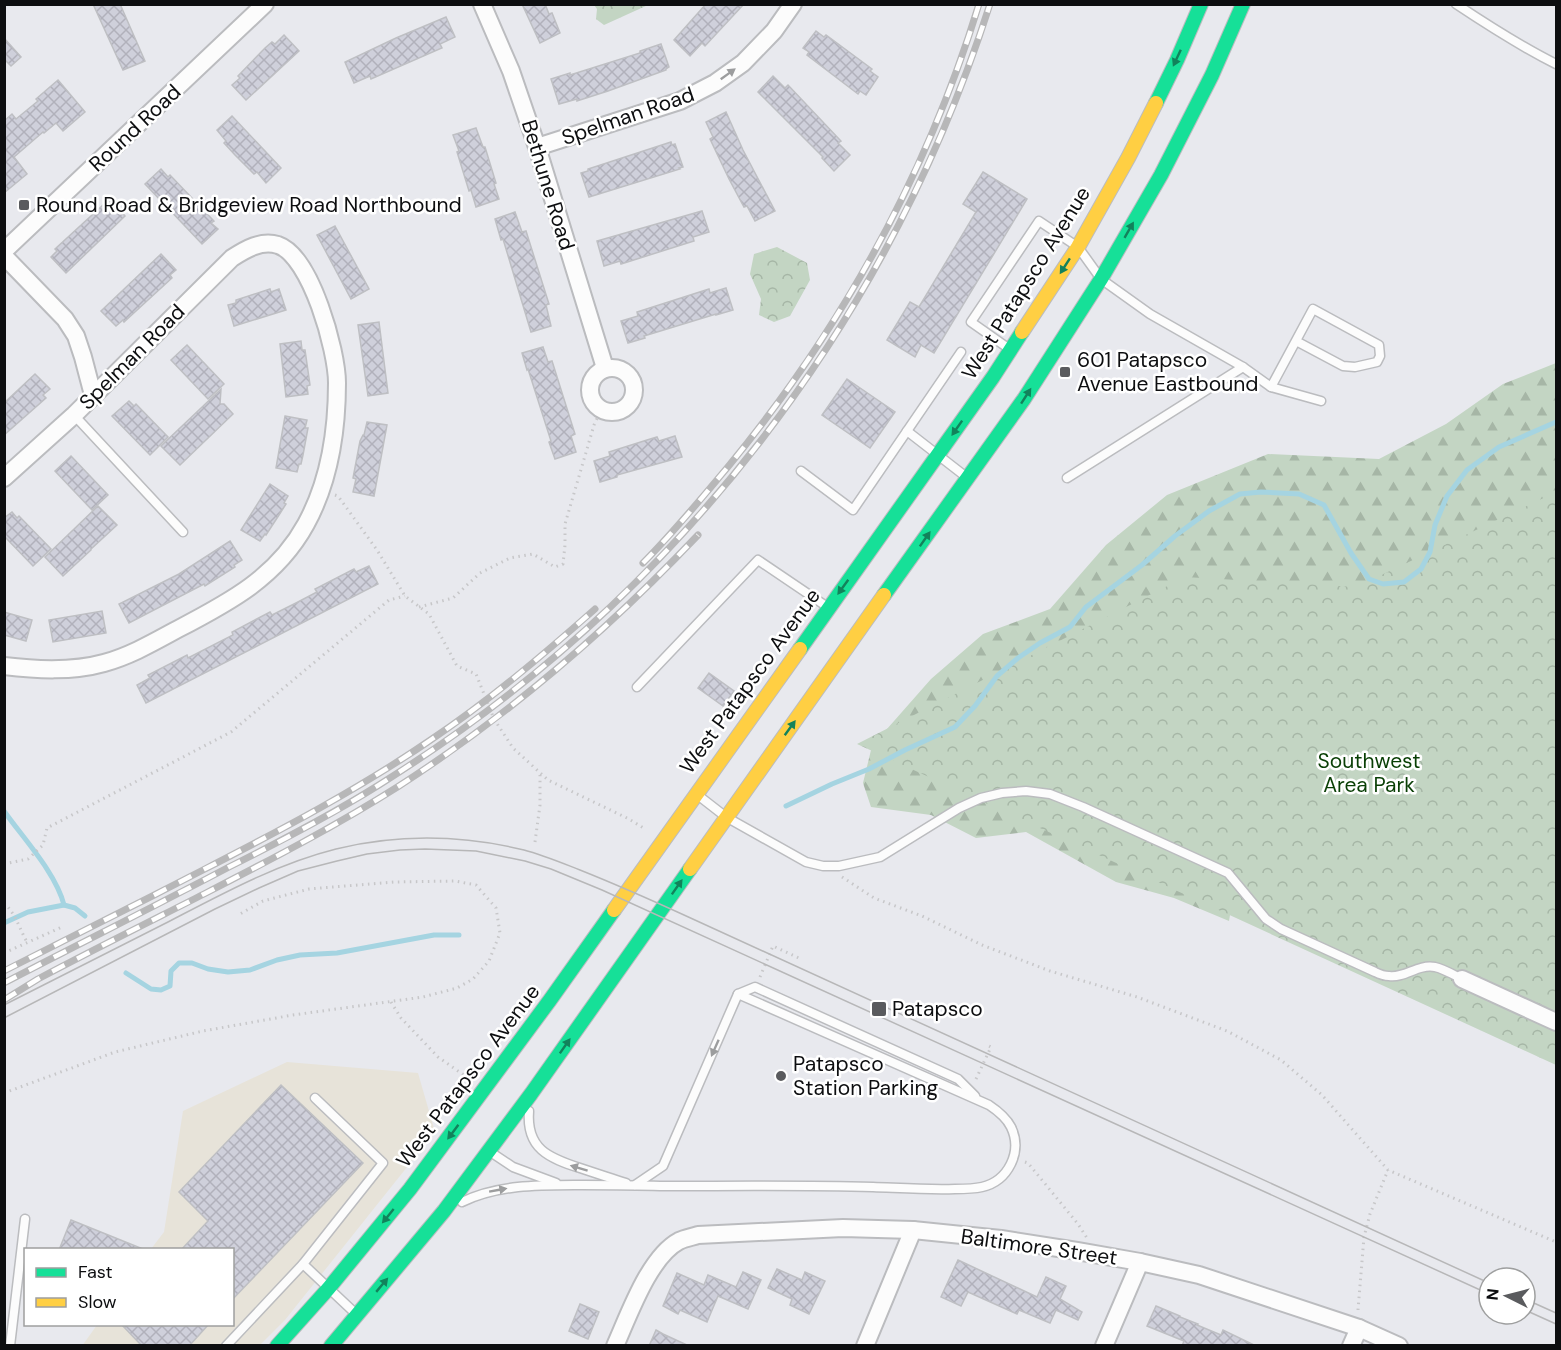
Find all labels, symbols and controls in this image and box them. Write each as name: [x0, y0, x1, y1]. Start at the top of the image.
one-way arrow: [1173, 49, 1182, 66]
one-way arrow: [720, 68, 736, 80]
street label: Round Road: [83, 78, 187, 178]
street label: Spelman Road: [558, 80, 698, 152]
street label: Bethune Road: [515, 116, 581, 254]
street label: West Patapsco Avenue: [955, 181, 1097, 385]
place label: Round Road & Bridgeview Road Northbound: [36, 191, 462, 219]
marker: Round Road & Bridgeview Road Northbound: [17, 198, 31, 212]
one-way arrow: [1124, 221, 1134, 238]
one-way arrow: [1059, 258, 1071, 274]
street label: Spelman Road: [73, 298, 191, 416]
place label: 601 Patapsco Avenue Eastbound: [1077, 346, 1258, 398]
marker: 601 Patapsco Avenue Eastbound: [1058, 365, 1072, 379]
one-way arrow: [1020, 388, 1032, 404]
one-way arrow: [951, 420, 963, 436]
one-way arrow: [919, 531, 931, 547]
one-way arrow: [838, 580, 850, 595]
street label: West Patapsco Avenue: [673, 583, 827, 779]
one-way arrow: [784, 720, 796, 736]
park label: Southwest Area Park: [1318, 747, 1420, 799]
one-way arrow: [671, 879, 683, 895]
street label: West Patapsco Avenue: [390, 979, 546, 1173]
place label: Patapsco: [892, 995, 983, 1023]
marker: Patapsco: [870, 1000, 888, 1018]
one-way arrow: [559, 1039, 571, 1055]
one-way arrow: [710, 1039, 720, 1057]
place label: Patapsco Station Parking: [793, 1050, 938, 1102]
marker: Patapsco Station Parking: [774, 1069, 788, 1083]
one-way arrow: [447, 1123, 459, 1139]
one-way arrow: [570, 1163, 588, 1172]
one-way arrow: [488, 1185, 507, 1194]
one-way arrow: [382, 1208, 395, 1223]
street label: Baltimore Street: [959, 1222, 1119, 1272]
legend: [24, 1248, 234, 1326]
text: Fast: [78, 1260, 113, 1284]
north arrow: [1477, 1266, 1537, 1326]
one-way arrow: [376, 1277, 389, 1293]
text: N: [1482, 1288, 1504, 1301]
text: Slow: [78, 1290, 117, 1314]

